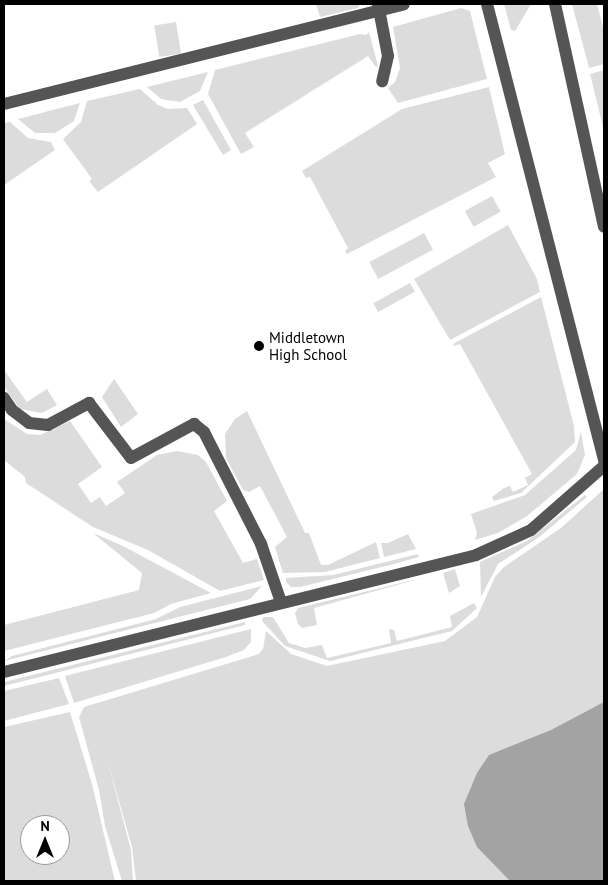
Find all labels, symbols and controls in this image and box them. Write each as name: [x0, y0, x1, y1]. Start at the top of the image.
place label: Middletown High School: [269, 328, 347, 363]
marker: Middletown High School: [253, 340, 265, 352]
north arrow: [20, 815, 70, 865]
text: N: [40, 817, 50, 835]

